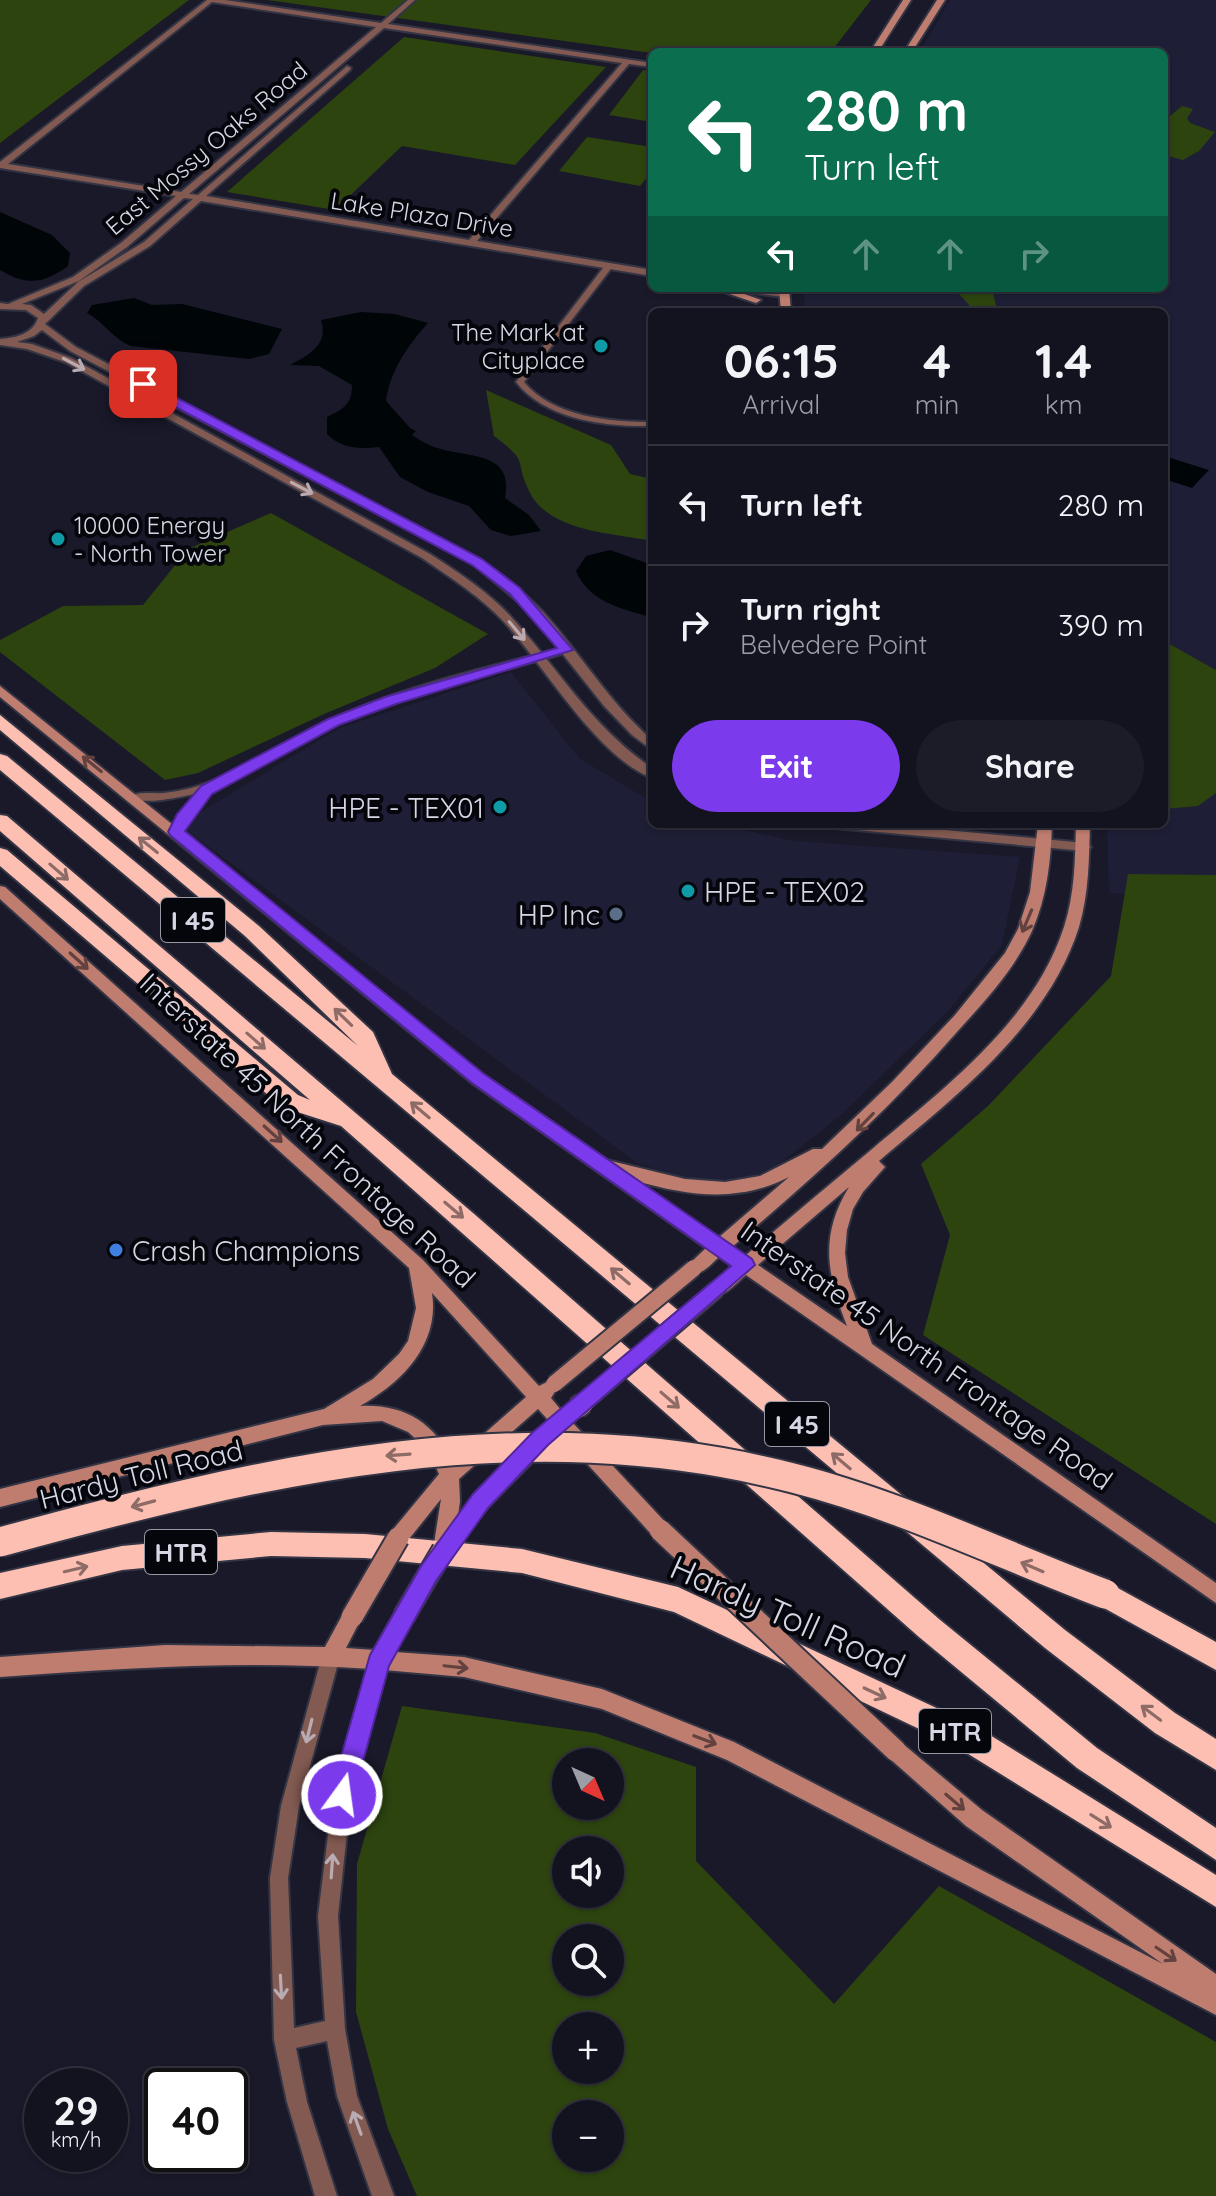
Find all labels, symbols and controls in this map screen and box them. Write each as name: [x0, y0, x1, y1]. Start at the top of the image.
street label: East Mossy Oaks Road: [99, 55, 313, 241]
text: 280 m: [804, 75, 968, 145]
icon: left: [672, 80, 776, 184]
text: Turn left: [804, 144, 940, 189]
street label: Lake Plaza Drive: [329, 185, 515, 243]
icon: left: [760, 232, 804, 276]
icon: ahead: [844, 232, 888, 276]
icon: ahead: [928, 232, 972, 276]
icon: right: [1012, 232, 1056, 276]
place label: The Mark at Cityplace: [451, 317, 585, 375]
text: 06:15: [724, 330, 839, 390]
text: 4: [923, 330, 951, 390]
text: 1.4: [1035, 330, 1092, 390]
marker: The Mark at Cityplace: [592, 337, 610, 355]
pin: [109, 350, 177, 418]
one-way arrow: [62, 357, 85, 373]
icon: arrive: [121, 362, 165, 406]
text: Arrival: [743, 388, 820, 421]
text: min: [915, 388, 959, 421]
text: km: [1045, 388, 1082, 421]
one-way arrow: [290, 481, 314, 497]
icon: left: [672, 483, 716, 527]
text: Turn left: [740, 486, 863, 524]
text: 280 m: [1058, 486, 1144, 524]
place label: 10000 Energy - North Tower: [74, 510, 226, 568]
marker: 10000 Energy - North Tower: [49, 530, 67, 548]
text: Turn right: [740, 590, 881, 628]
icon: right: [672, 603, 716, 647]
text: 390 m: [1058, 606, 1144, 644]
one-way arrow: [508, 621, 526, 641]
text: Belvedere Point: [740, 628, 927, 661]
button: Exit: [672, 720, 900, 812]
button: Share: [916, 720, 1144, 812]
one-way arrow: [82, 755, 103, 773]
place label: HPE - TEX01: [328, 790, 484, 825]
marker: HPE - TEX01: [491, 798, 509, 816]
one-way arrow: [139, 836, 159, 854]
one-way arrow: [49, 863, 69, 881]
place label: HPE - TEX02: [704, 874, 865, 909]
marker: HPE - TEX02: [679, 882, 697, 900]
place label: HP Inc: [518, 897, 600, 932]
road number: I 45: [161, 898, 225, 942]
marker: HP Inc: [607, 905, 625, 923]
one-way arrow: [1018, 908, 1033, 932]
one-way arrow: [69, 952, 89, 970]
street label: Interstate 45 North Frontage Road: [133, 965, 483, 1295]
one-way arrow: [334, 1008, 353, 1027]
one-way arrow: [246, 1032, 266, 1050]
one-way arrow: [410, 1101, 431, 1119]
one-way arrow: [856, 1111, 874, 1131]
one-way arrow: [263, 1125, 283, 1143]
one-way arrow: [443, 1201, 464, 1219]
street label: Interstate 45 North Frontage Road: [734, 1213, 1120, 1497]
place label: Crash Champions: [132, 1233, 360, 1268]
marker: Crash Champions: [107, 1241, 125, 1259]
one-way arrow: [610, 1267, 631, 1285]
one-way arrow: [660, 1391, 680, 1409]
road number: I 45: [765, 1402, 829, 1446]
street label: Hardy Toll Road: [36, 1432, 246, 1516]
one-way arrow: [385, 1448, 412, 1463]
one-way arrow: [831, 1452, 852, 1470]
one-way arrow: [131, 1497, 157, 1512]
road number: HTR: [145, 1530, 217, 1574]
street label: Hardy Toll Road: [664, 1545, 912, 1687]
one-way arrow: [1020, 1559, 1045, 1573]
one-way arrow: [63, 1561, 88, 1576]
one-way arrow: [442, 1659, 469, 1674]
one-way arrow: [863, 1686, 887, 1701]
one-way arrow: [1141, 1705, 1162, 1722]
road number: HTR: [919, 1709, 991, 1753]
one-way arrow: [301, 1717, 316, 1743]
one-way arrow: [692, 1734, 717, 1748]
north arrow: [552, 1748, 624, 1820]
map controls: [552, 1748, 624, 2172]
position arrow: [300, 1753, 384, 1837]
one-way arrow: [945, 1792, 965, 1810]
one-way arrow: [1089, 1813, 1112, 1829]
button: sound: [552, 1836, 624, 1908]
one-way arrow: [325, 1853, 340, 1880]
button: search: [552, 1924, 624, 1996]
one-way arrow: [1154, 1946, 1176, 1962]
one-way arrow: [274, 1973, 289, 2000]
button: +: [552, 2012, 624, 2084]
speed limit sign: 40: [144, 2068, 248, 2172]
text: 29: [53, 2085, 99, 2135]
button: −: [552, 2100, 624, 2172]
one-way arrow: [348, 2110, 363, 2135]
text: km/h: [51, 2127, 101, 2152]

